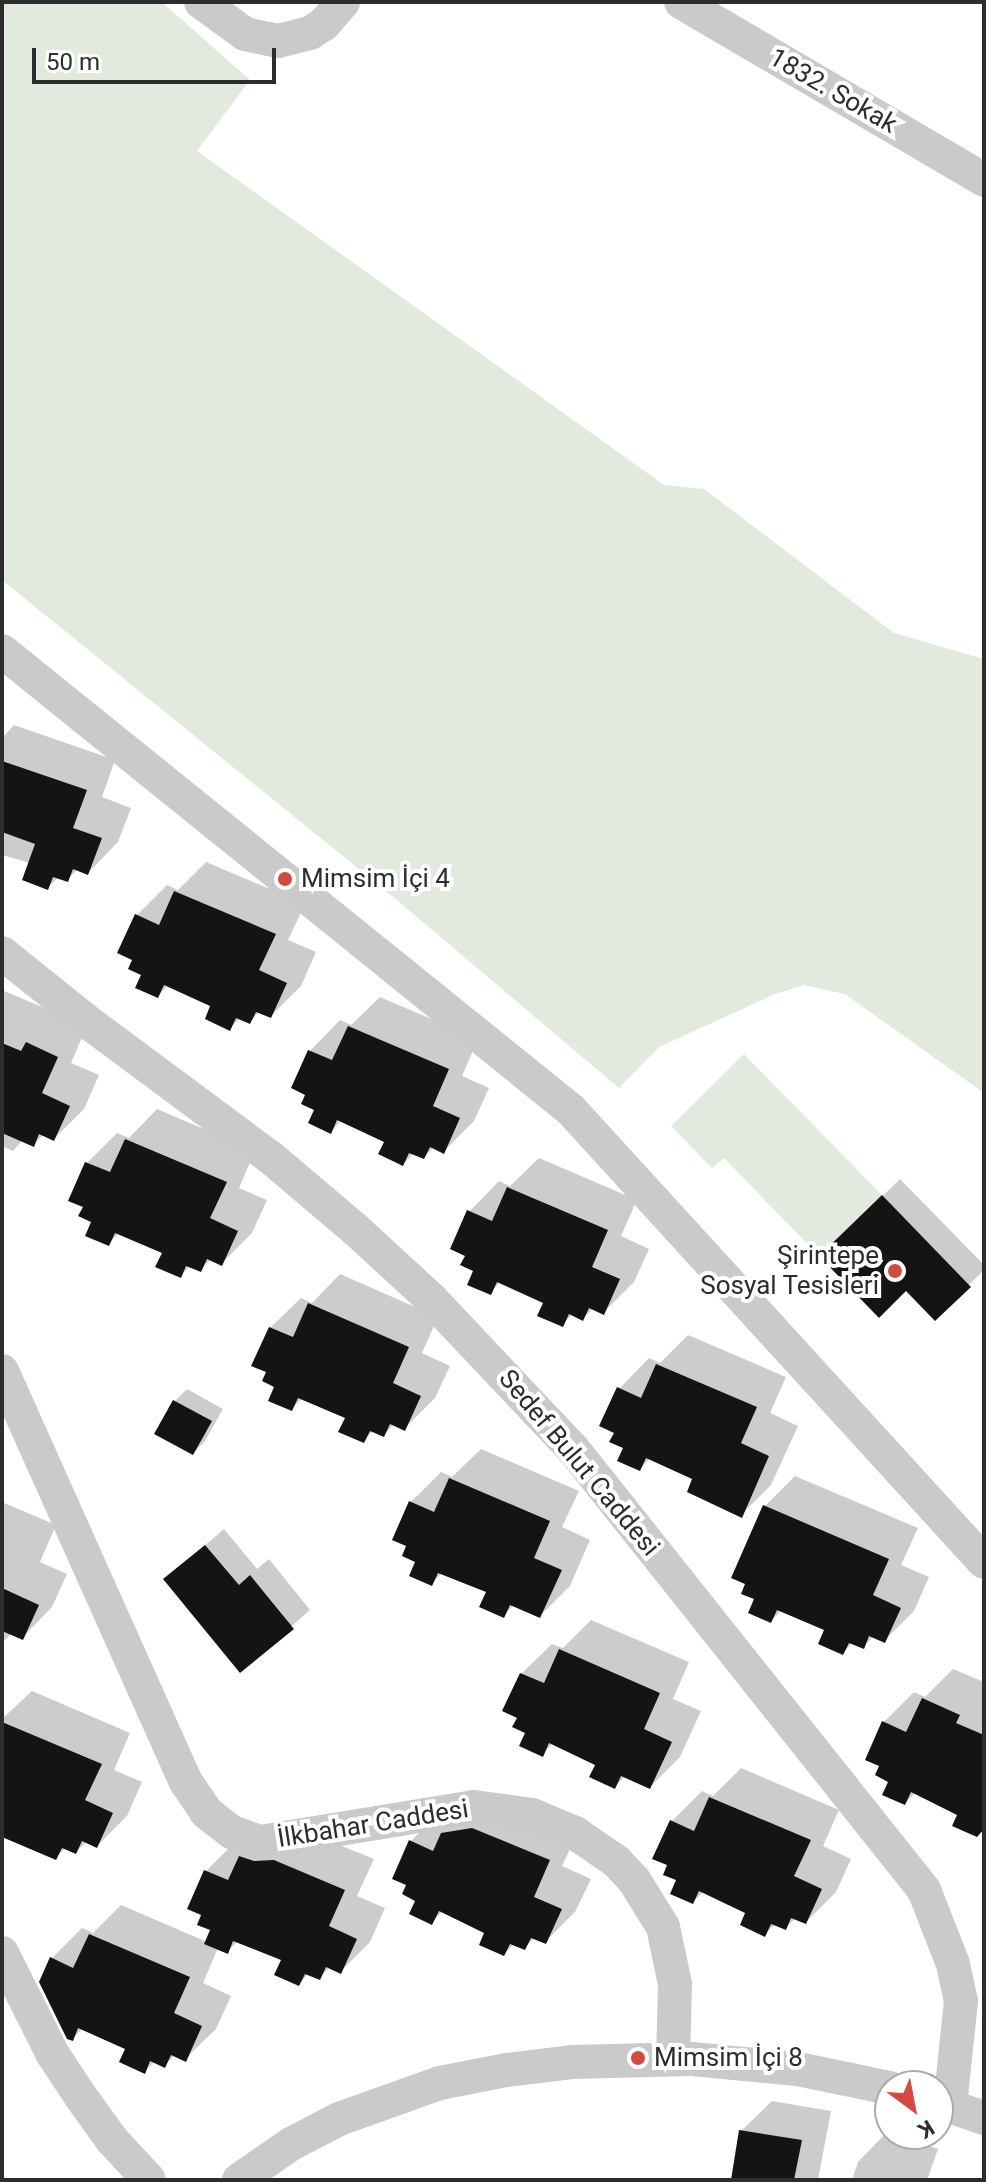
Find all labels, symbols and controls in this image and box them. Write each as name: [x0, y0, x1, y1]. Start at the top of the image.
scale bar: [36, 32, 280, 82]
street label: 1832. Sokak: [763, 42, 903, 140]
text: 50 m: [46, 48, 100, 76]
place label: Mimsim İçi 4: [301, 863, 450, 895]
marker: Mimsim İçi 4: [276, 870, 294, 888]
place label: Şirintepe Sosyal Tesisleri: [700, 1240, 879, 1302]
marker: Şirintepe Sosyal Tesisleri: [886, 1262, 904, 1280]
street label: Sedef Bulut Caddesi: [492, 1364, 666, 1562]
street label: İlkbahar Caddesi: [275, 1793, 471, 1855]
place label: Mimsim İçi 8: [654, 2042, 803, 2074]
marker: Mimsim İçi 8: [629, 2049, 647, 2067]
north arrow: [874, 2070, 954, 2150]
text: K: [913, 2115, 938, 2143]

